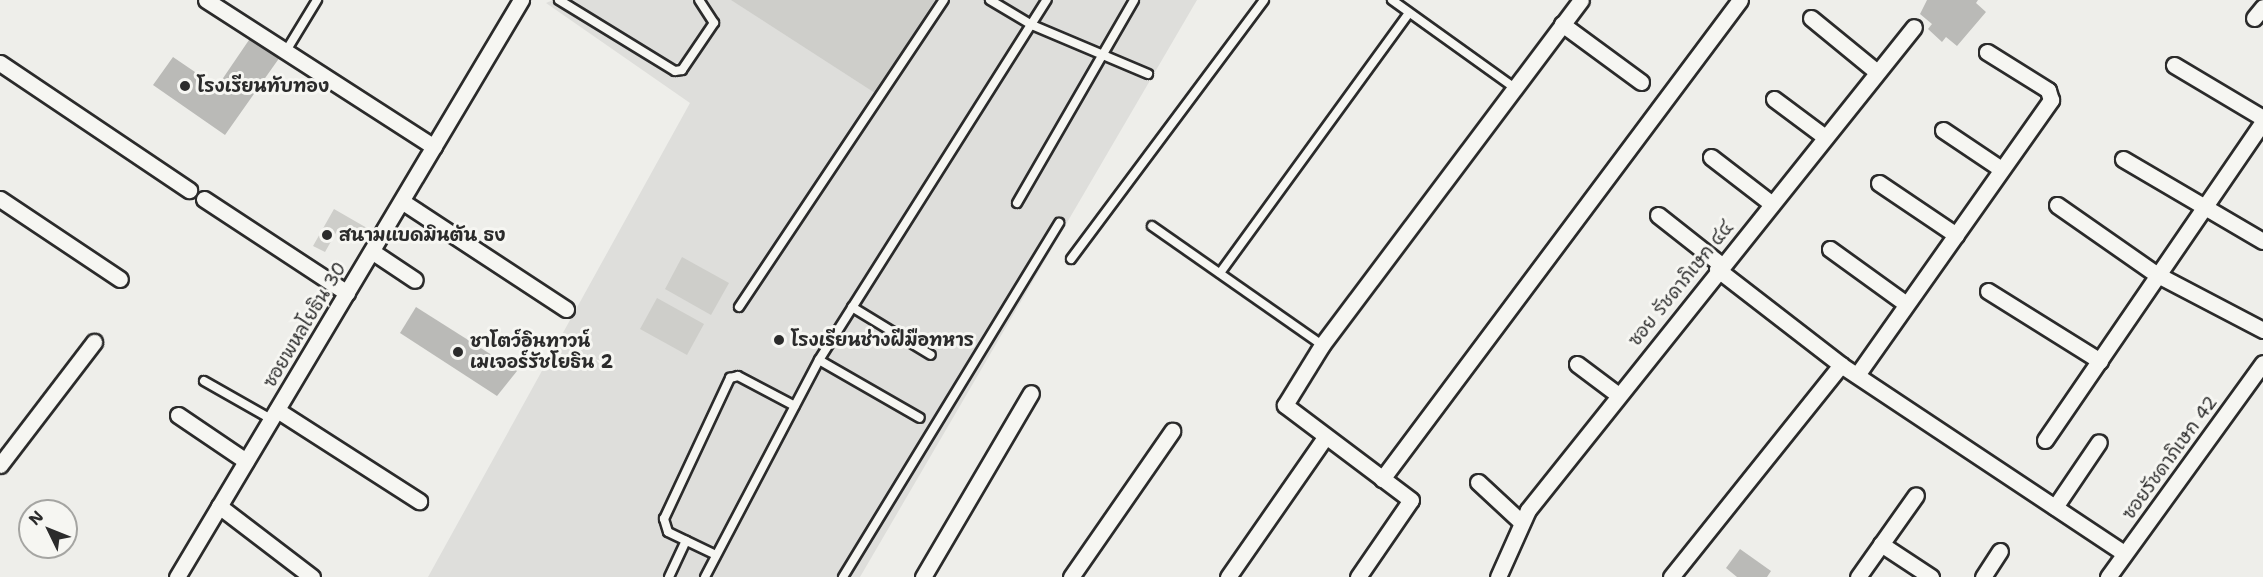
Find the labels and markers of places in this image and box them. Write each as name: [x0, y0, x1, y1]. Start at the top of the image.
place label: โรงเรียนทับทอง: [197, 75, 329, 97]
marker: โรงเรียนทับทอง: [178, 79, 192, 93]
place label: สนามแบดมินตัน ธง: [339, 224, 506, 246]
marker: สนามแบดมินตัน ธง: [320, 228, 334, 242]
place label: โรงเรียนช่างฝีมือทหาร: [791, 329, 974, 351]
place label: ชาโตว์อินทาวน์ เมเจอร์รัชโยธิน 2: [470, 331, 613, 374]
marker: โรงเรียนช่างฝีมือทหาร: [772, 333, 786, 347]
marker: ชาโตว์อินทาวน์ เมเจอร์รัชโยธิน 2: [451, 345, 465, 359]

